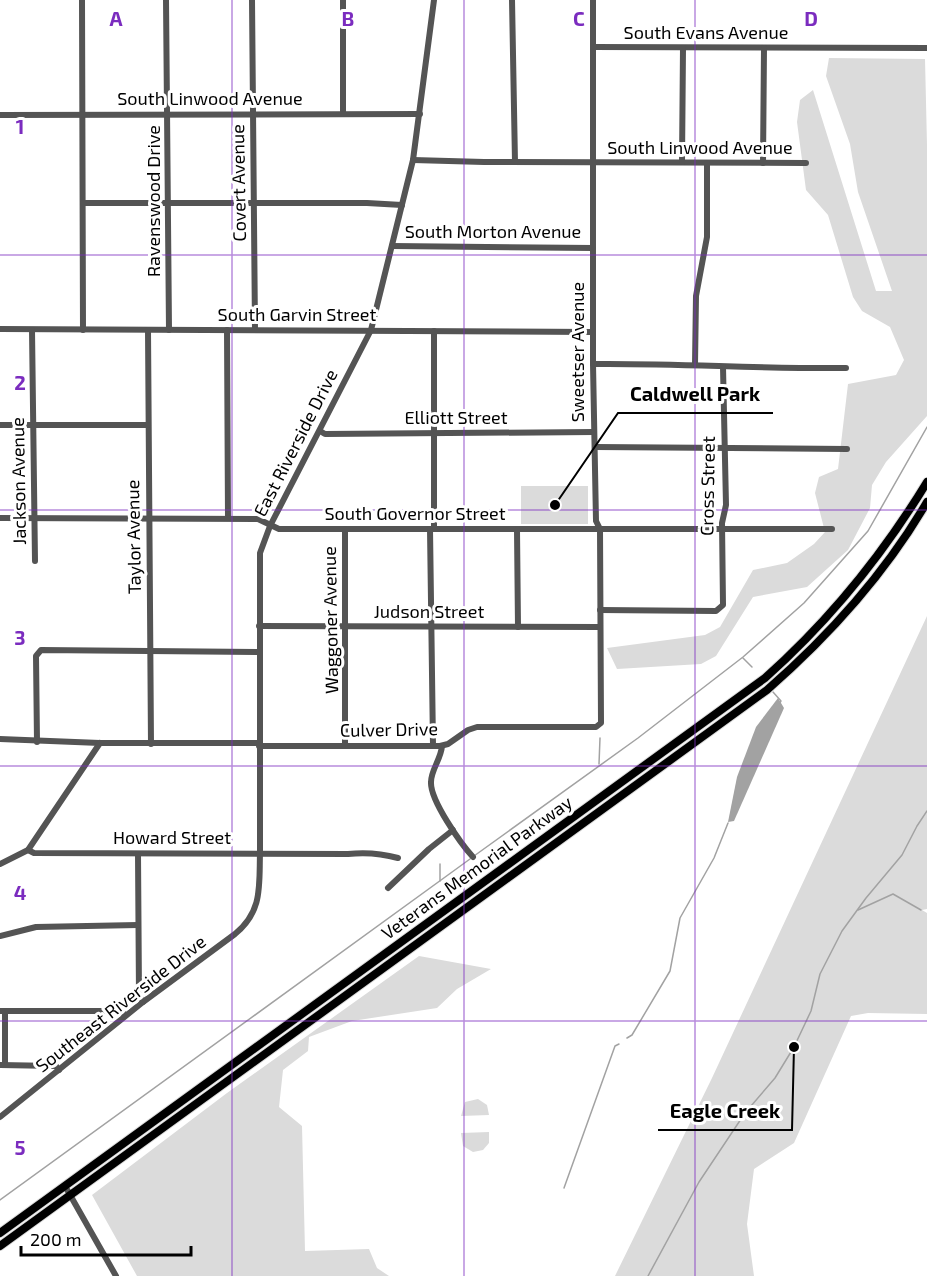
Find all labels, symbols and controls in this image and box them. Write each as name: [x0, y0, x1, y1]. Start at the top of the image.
text: A: [109, 6, 123, 30]
text: B: [342, 6, 354, 30]
text: C: [573, 6, 585, 30]
text: D: [804, 6, 818, 30]
street label: South Evans Avenue: [624, 21, 788, 43]
street label: South Linwood Avenue: [117, 87, 303, 109]
text: 1: [16, 114, 24, 138]
street label: Covert Avenue: [226, 124, 250, 242]
street label: Ravenswood Drive: [142, 125, 164, 277]
street label: South Linwood Avenue: [607, 136, 793, 158]
street label: South Morton Avenue: [405, 220, 581, 242]
street label: Sweetser Avenue: [566, 282, 588, 422]
street label: South Garvin Street: [218, 303, 377, 325]
street label: East Riverside Drive: [248, 365, 342, 520]
text: 2: [14, 370, 26, 394]
callout: Caldwell Park: [618, 375, 773, 413]
text: Caldwell Park: [630, 381, 761, 405]
street label: Elliott Street: [404, 406, 508, 428]
street label: Jackson Avenue: [6, 417, 30, 545]
street label: Cross Street: [695, 436, 719, 536]
street label: Taylor Avenue: [121, 480, 145, 594]
street label: South Governor Street: [324, 502, 506, 524]
street label: Waggoner Avenue: [318, 546, 342, 694]
street label: Judson Street: [374, 600, 484, 622]
text: 3: [14, 625, 26, 649]
street label: Culver Drive: [340, 717, 438, 741]
street label: Veterans Memorial Parkway: [377, 790, 576, 944]
street label: Howard Street: [113, 826, 231, 848]
text: 4: [14, 880, 27, 904]
street label: Southeast Riverside Drive: [31, 930, 210, 1076]
callout: Eagle Creek: [658, 1092, 792, 1130]
text: Eagle Creek: [670, 1098, 781, 1122]
text: 5: [14, 1135, 26, 1159]
scale bar: [21, 1219, 190, 1257]
text: 200 m: [30, 1228, 82, 1250]

